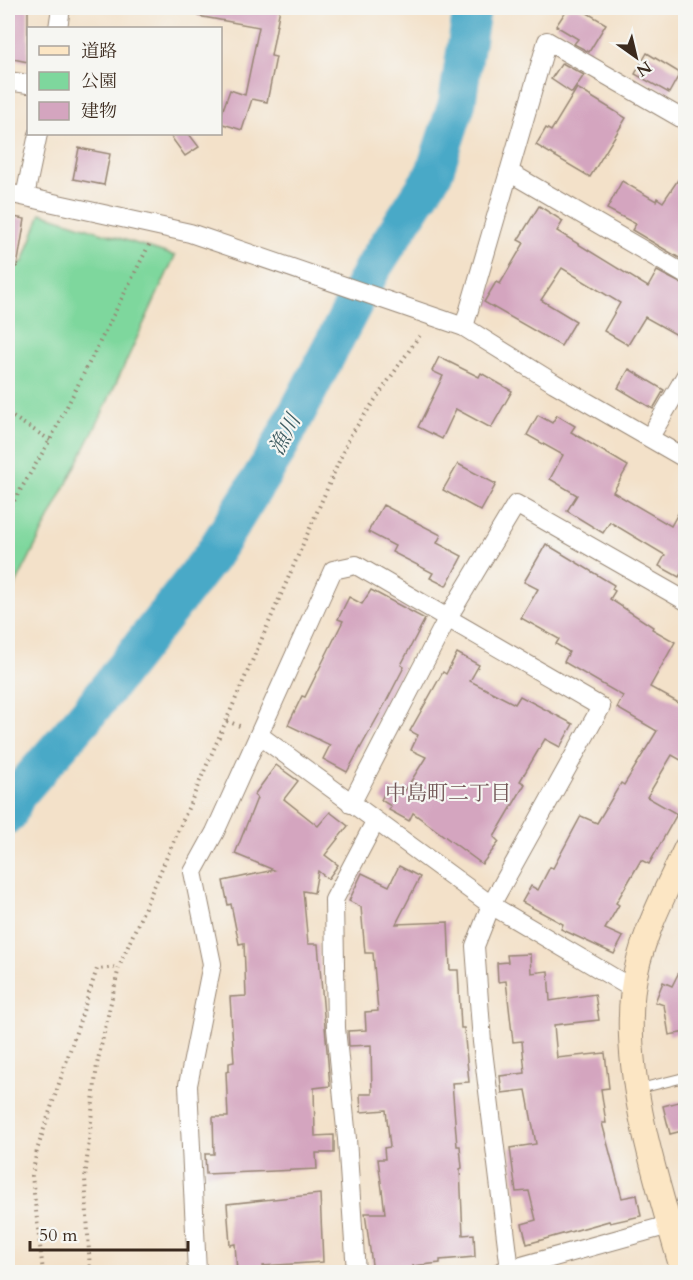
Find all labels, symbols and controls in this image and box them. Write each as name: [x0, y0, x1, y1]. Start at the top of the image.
legend: [27, 27, 222, 135]
north arrow: [606, 27, 666, 87]
text: 道路: [81, 39, 117, 64]
text: N: [632, 56, 656, 82]
text: 公園: [81, 69, 117, 94]
text: 建物: [81, 99, 117, 124]
water label: 漁川: [262, 408, 309, 460]
district label: 中島町二丁目: [385, 779, 511, 808]
scale bar: [30, 1214, 188, 1252]
text: 50 m: [39, 1223, 78, 1248]

